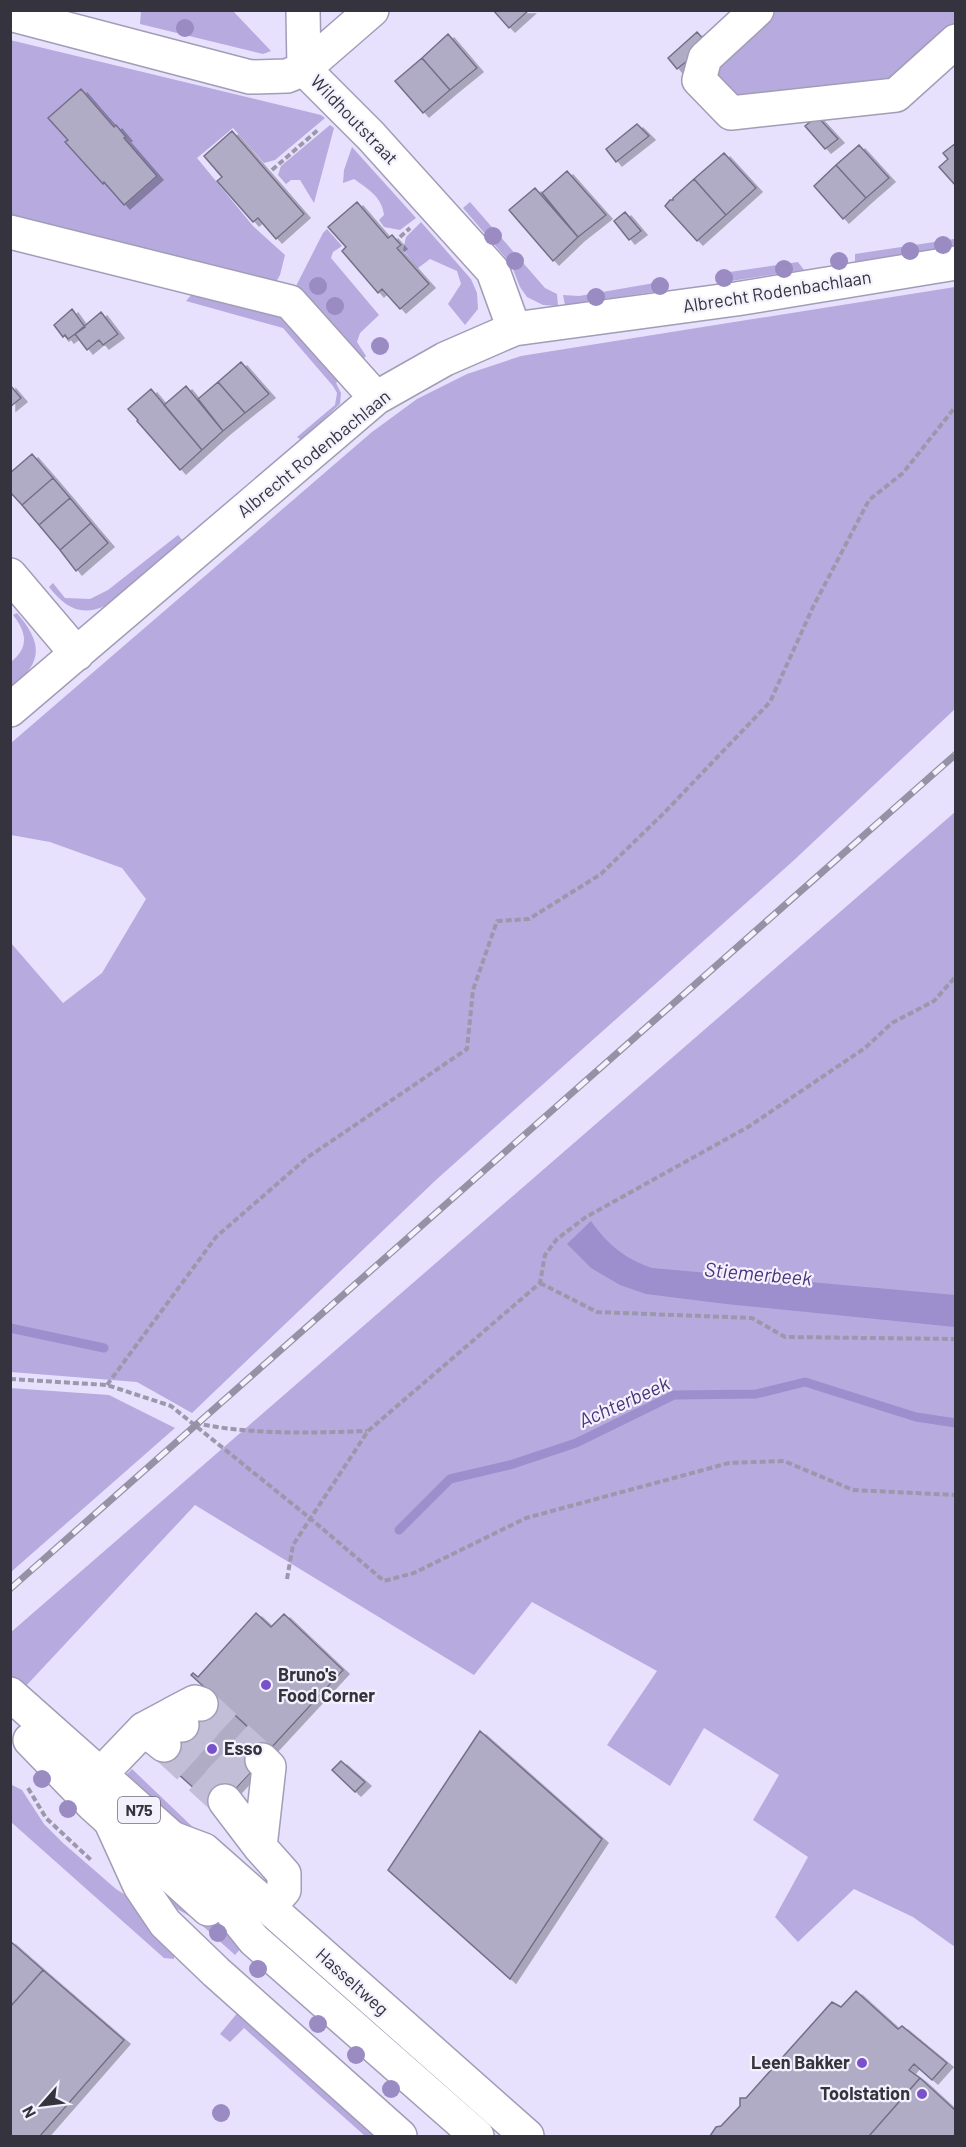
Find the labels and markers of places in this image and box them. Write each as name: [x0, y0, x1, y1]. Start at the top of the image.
place label: Bruno's Food Corner: [278, 1663, 375, 1706]
marker: Bruno's Food Corner: [259, 1678, 273, 1692]
place label: Esso: [224, 1737, 262, 1759]
marker: Esso: [205, 1742, 219, 1756]
place label: Leen Bakker: [751, 2051, 850, 2073]
marker: Leen Bakker: [855, 2056, 869, 2070]
place label: Toolstation: [820, 2082, 910, 2104]
marker: Toolstation: [915, 2087, 929, 2101]

